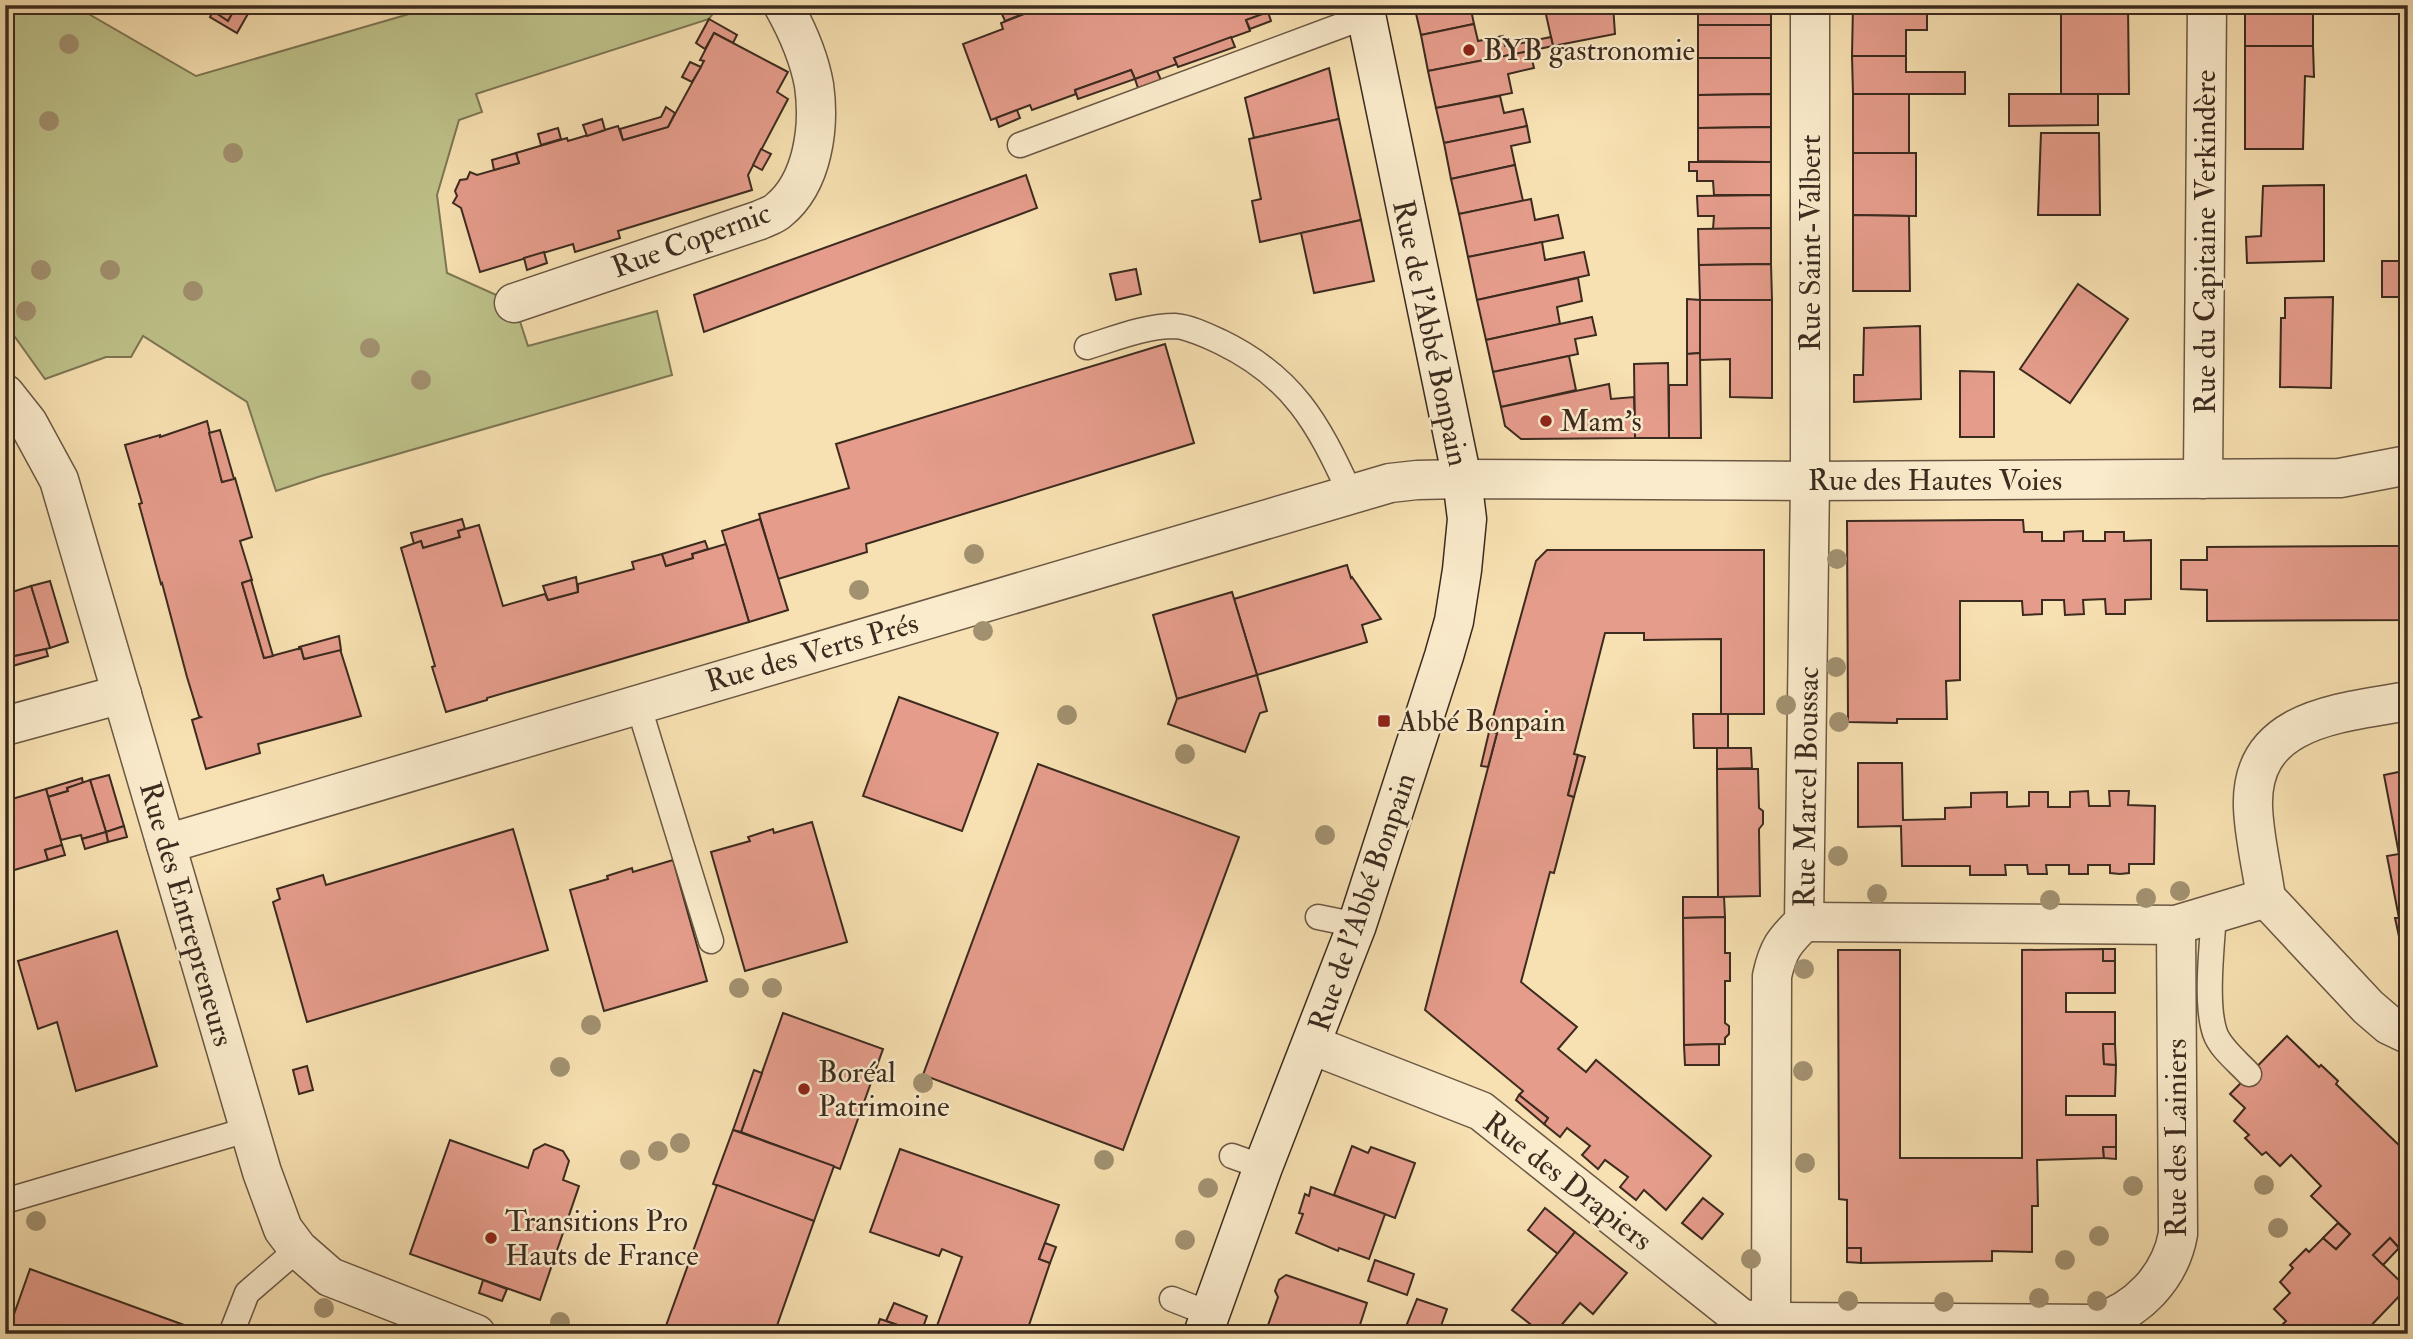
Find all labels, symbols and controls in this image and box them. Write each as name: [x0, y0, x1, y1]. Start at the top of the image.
place label: BYB gastronomie: [1483, 32, 1695, 69]
marker: BYB gastronomie: [1461, 42, 1477, 58]
street label: Rue du Capitaine Verkindère: [2187, 70, 2224, 414]
street label: Rue Saint-Valbert: [1792, 134, 1829, 352]
street label: Rue Copernic: [607, 195, 776, 286]
street label: Rue de l'Abbé Bonpain: [1384, 197, 1477, 470]
place label: Mam's: [1560, 403, 1642, 440]
marker: Mam's: [1538, 413, 1554, 429]
street label: Rue des Hautes Voies: [1808, 462, 2062, 499]
street label: Rue des Verts Prés: [702, 604, 923, 701]
street label: Rue Marcel Boussac: [1786, 666, 1827, 908]
place label: Abbé Bonpain: [1397, 703, 1566, 740]
marker: Abbé Bonpain: [1376, 713, 1392, 729]
street label: Rue de l'Abbé Bonpain: [1301, 768, 1424, 1036]
street label: Rue des Entrepreneurs: [131, 778, 242, 1051]
street label: Rue des Lainiers: [2158, 1039, 2195, 1237]
place label: Boréal Patrimoine: [818, 1054, 950, 1125]
marker: Boréal Patrimoine: [796, 1081, 812, 1097]
street label: Rue des Drapiers: [1476, 1104, 1660, 1259]
place label: Transitions Pro Hauts de France: [505, 1203, 699, 1274]
marker: Transitions Pro Hauts de France: [483, 1230, 499, 1246]

